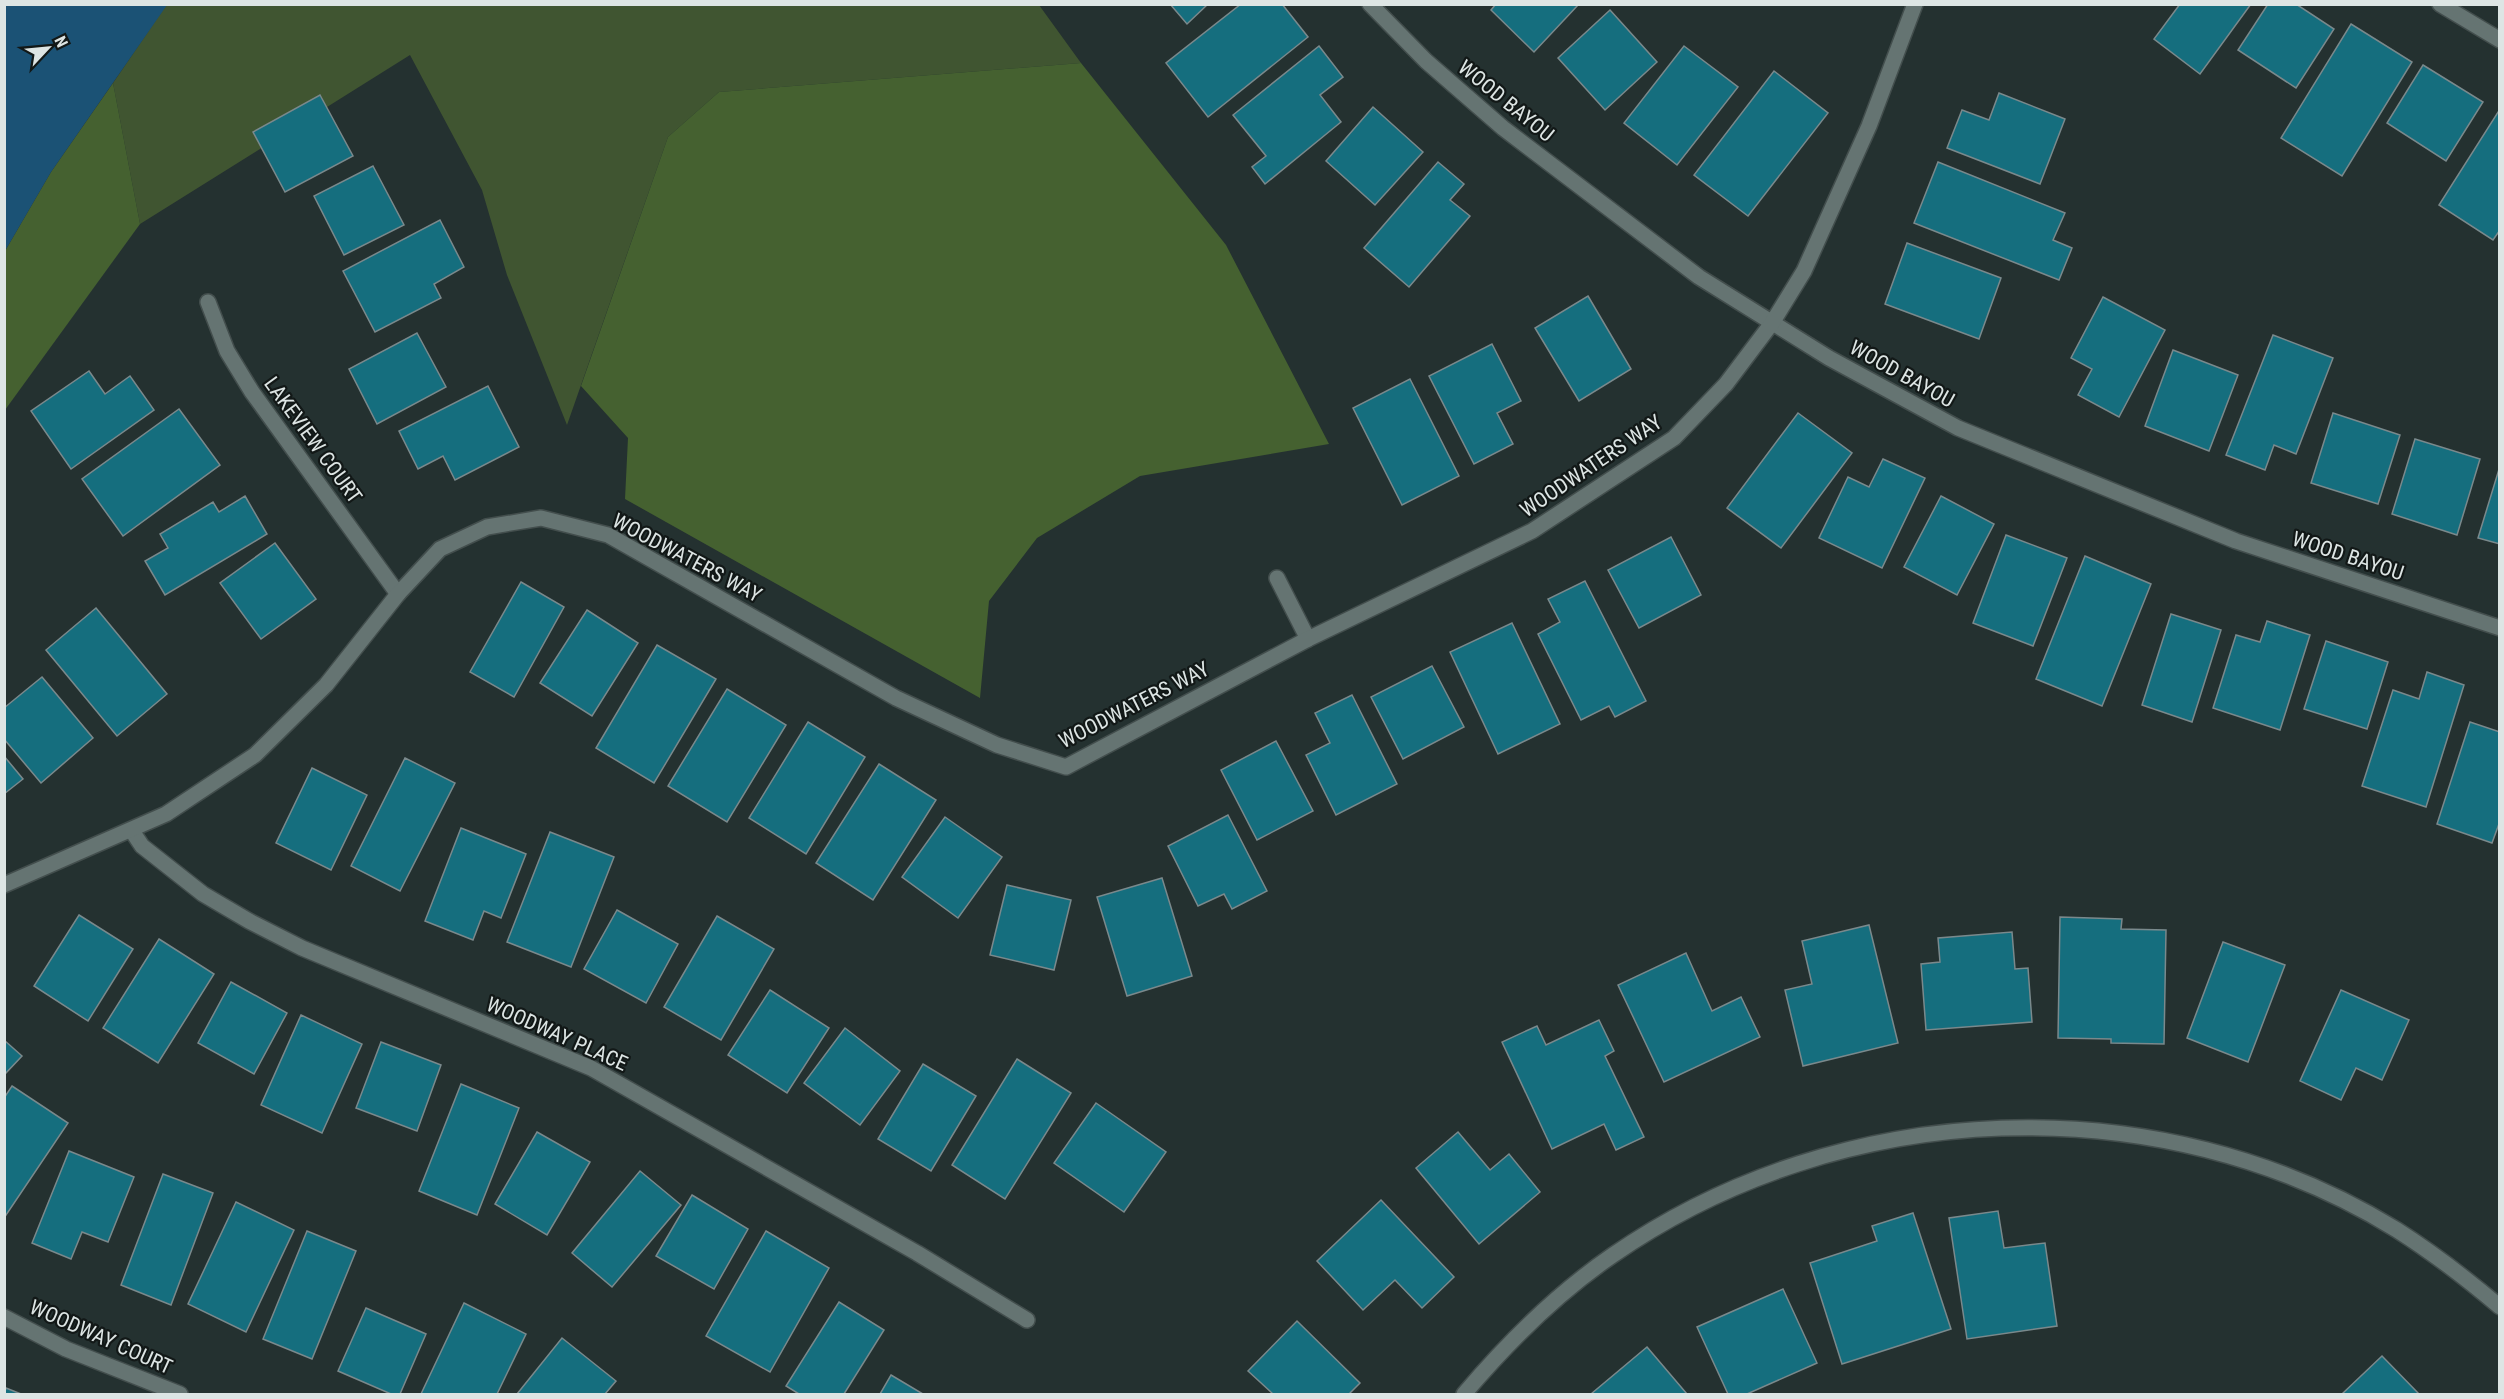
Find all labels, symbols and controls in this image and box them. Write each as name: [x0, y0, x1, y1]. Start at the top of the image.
north arrow: [18, 18, 78, 78]
text: N: [50, 33, 72, 50]
street label: WOOD BAYOU: [1453, 55, 1559, 147]
street label: WOOD BAYOU: [1846, 335, 1958, 413]
street label: LAKEVIEW COURT: [259, 372, 367, 508]
street label: WOODWATERS WAY: [1516, 410, 1666, 522]
street label: WOODWATERS WAY: [608, 509, 766, 607]
street label: WOOD BAYOU: [2289, 527, 2407, 585]
street label: WOODWATERS WAY: [1055, 657, 1213, 753]
street label: WOODWAY PLACE: [483, 992, 631, 1076]
street label: WOODWAY COURT: [26, 1295, 176, 1379]

